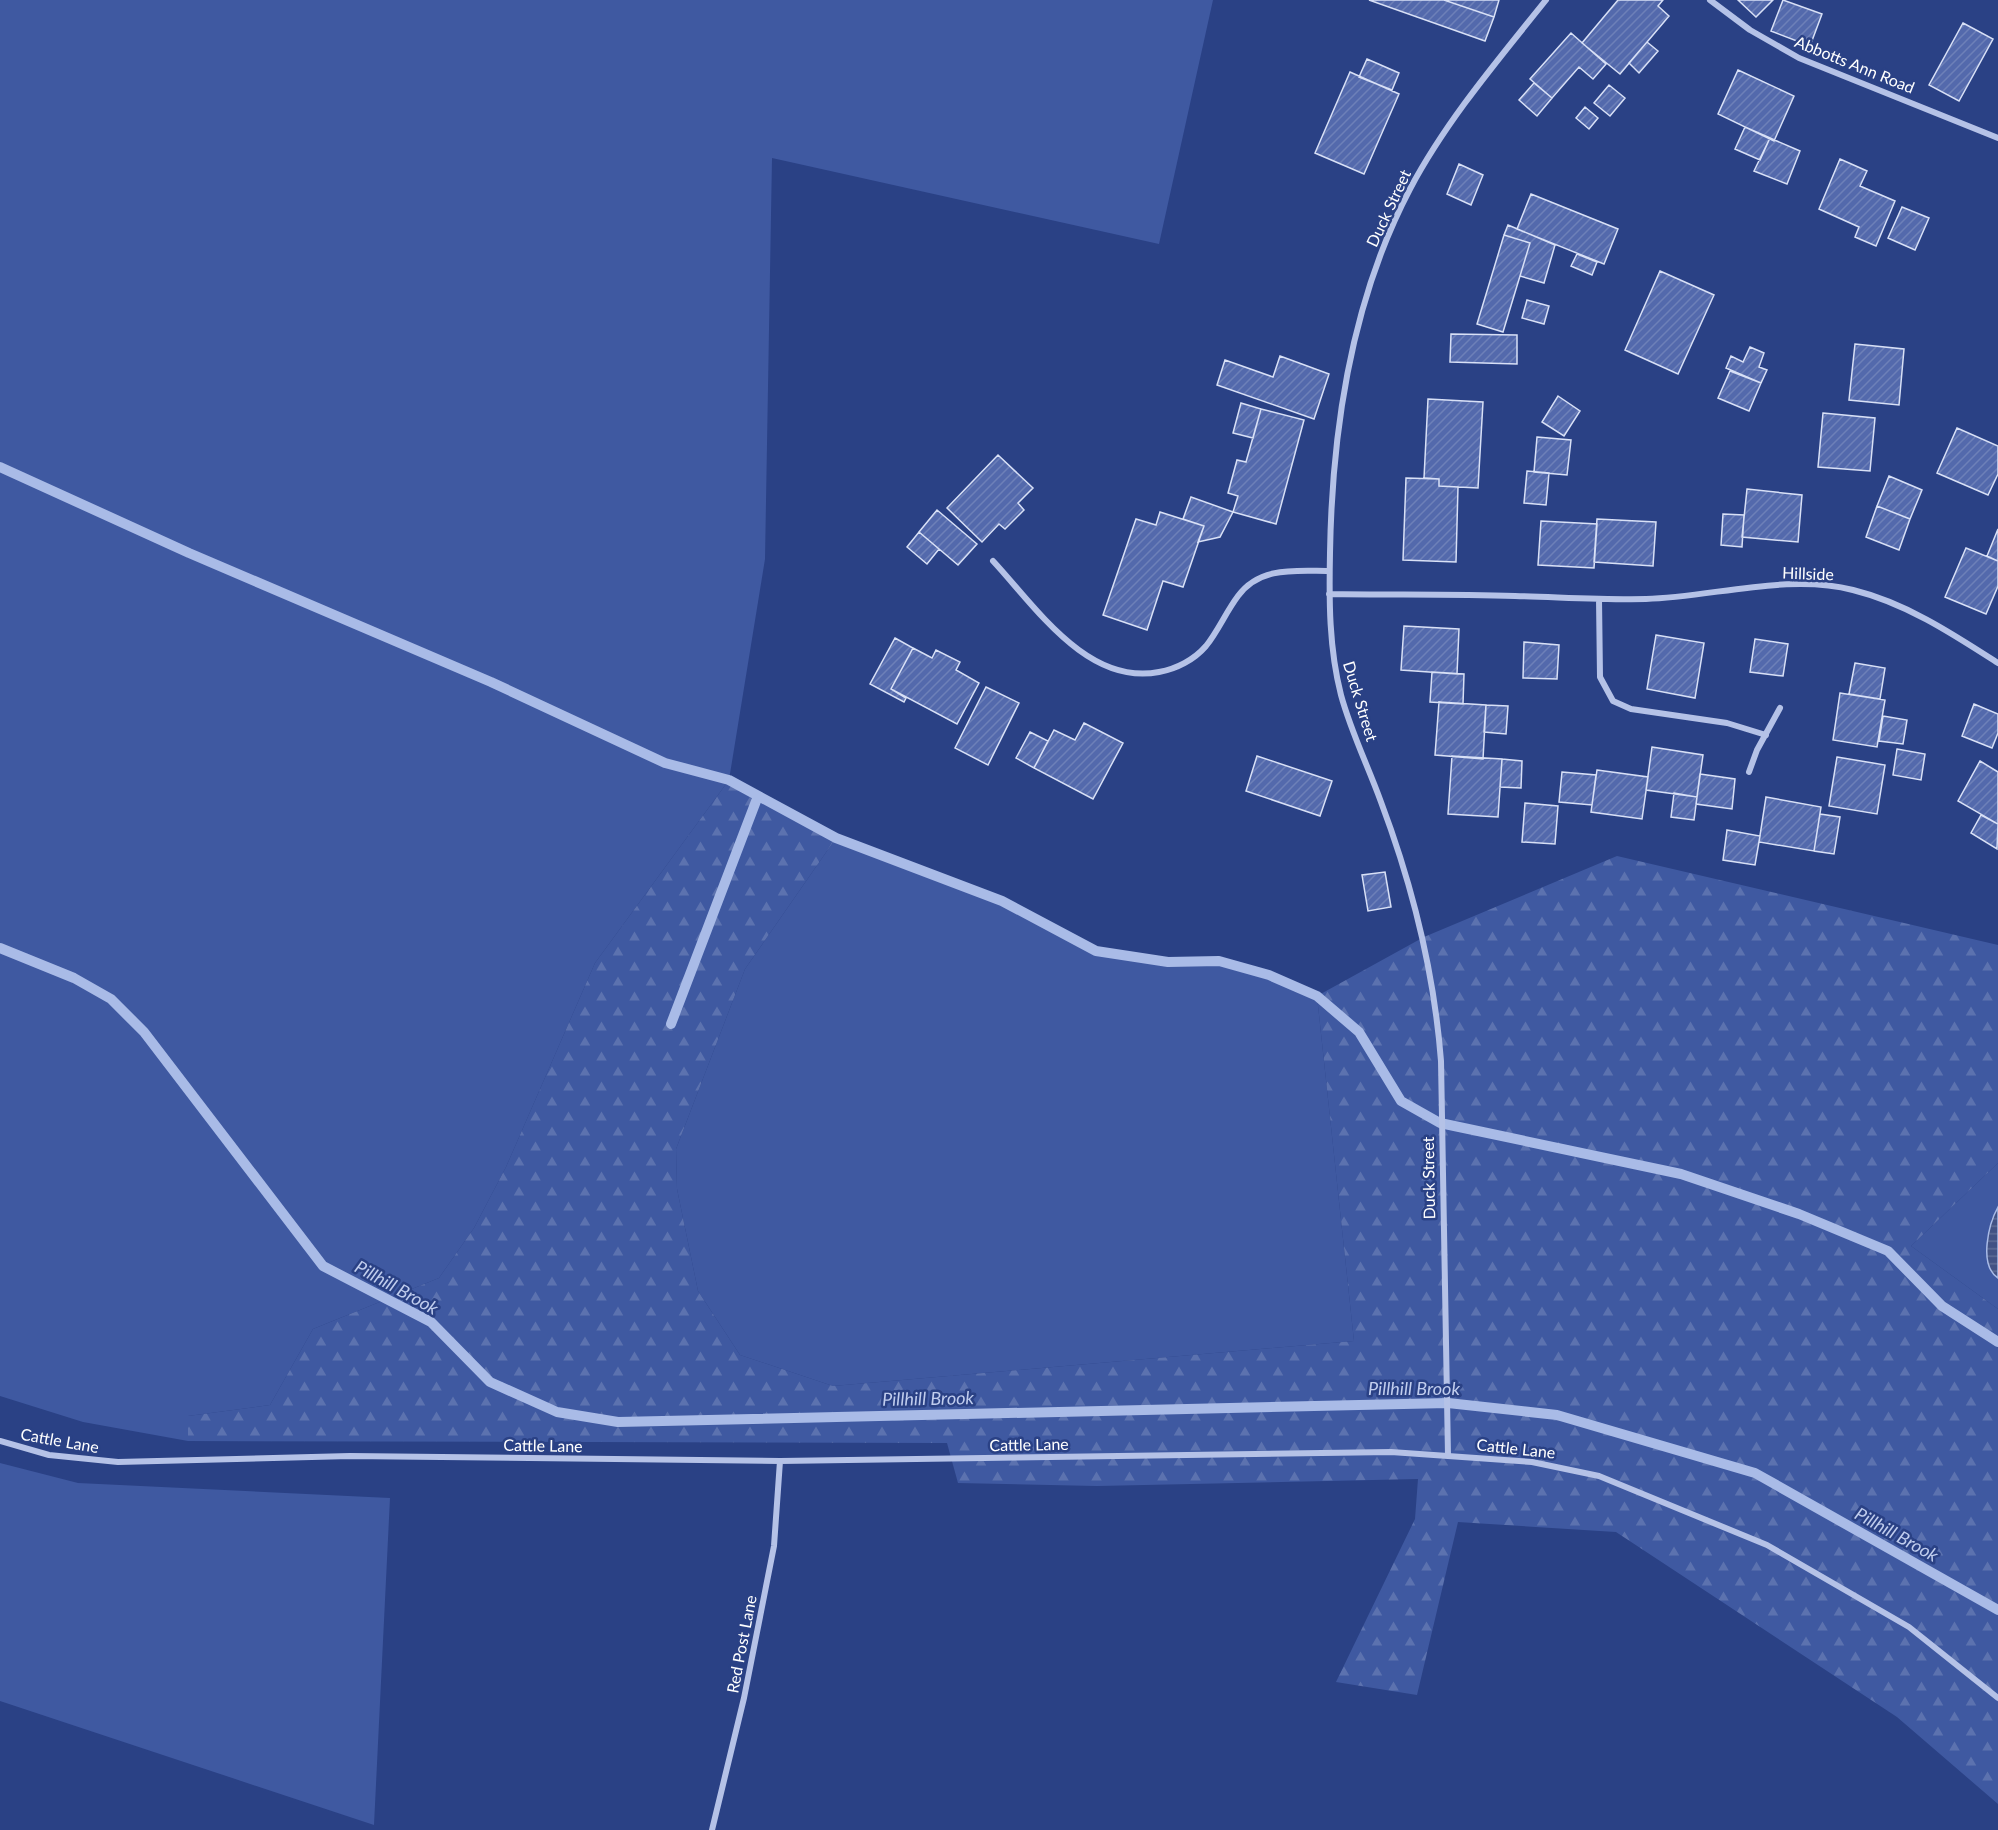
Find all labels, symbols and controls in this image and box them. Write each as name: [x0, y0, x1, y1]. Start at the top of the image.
street label: Abbotts Ann Road: [1792, 31, 1918, 97]
street label: Duck Street: [1362, 166, 1414, 250]
street label: Hillside: [1782, 563, 1834, 583]
street label: Duck Street: [1340, 659, 1382, 744]
street label: Duck Street: [1418, 1136, 1438, 1220]
water label: Pillhill Brook: [351, 1255, 443, 1319]
water label: Pillhill Brook: [1368, 1377, 1460, 1399]
water label: Pillhill Brook: [882, 1386, 975, 1410]
street label: Cattle Lane: [19, 1424, 101, 1456]
street label: Cattle Lane: [989, 1434, 1069, 1454]
street label: Cattle Lane: [1476, 1434, 1556, 1462]
street label: Cattle Lane: [503, 1435, 583, 1455]
water label: Pillhill Brook: [1851, 1502, 1943, 1566]
street label: Red Post Lane: [722, 1593, 760, 1695]

